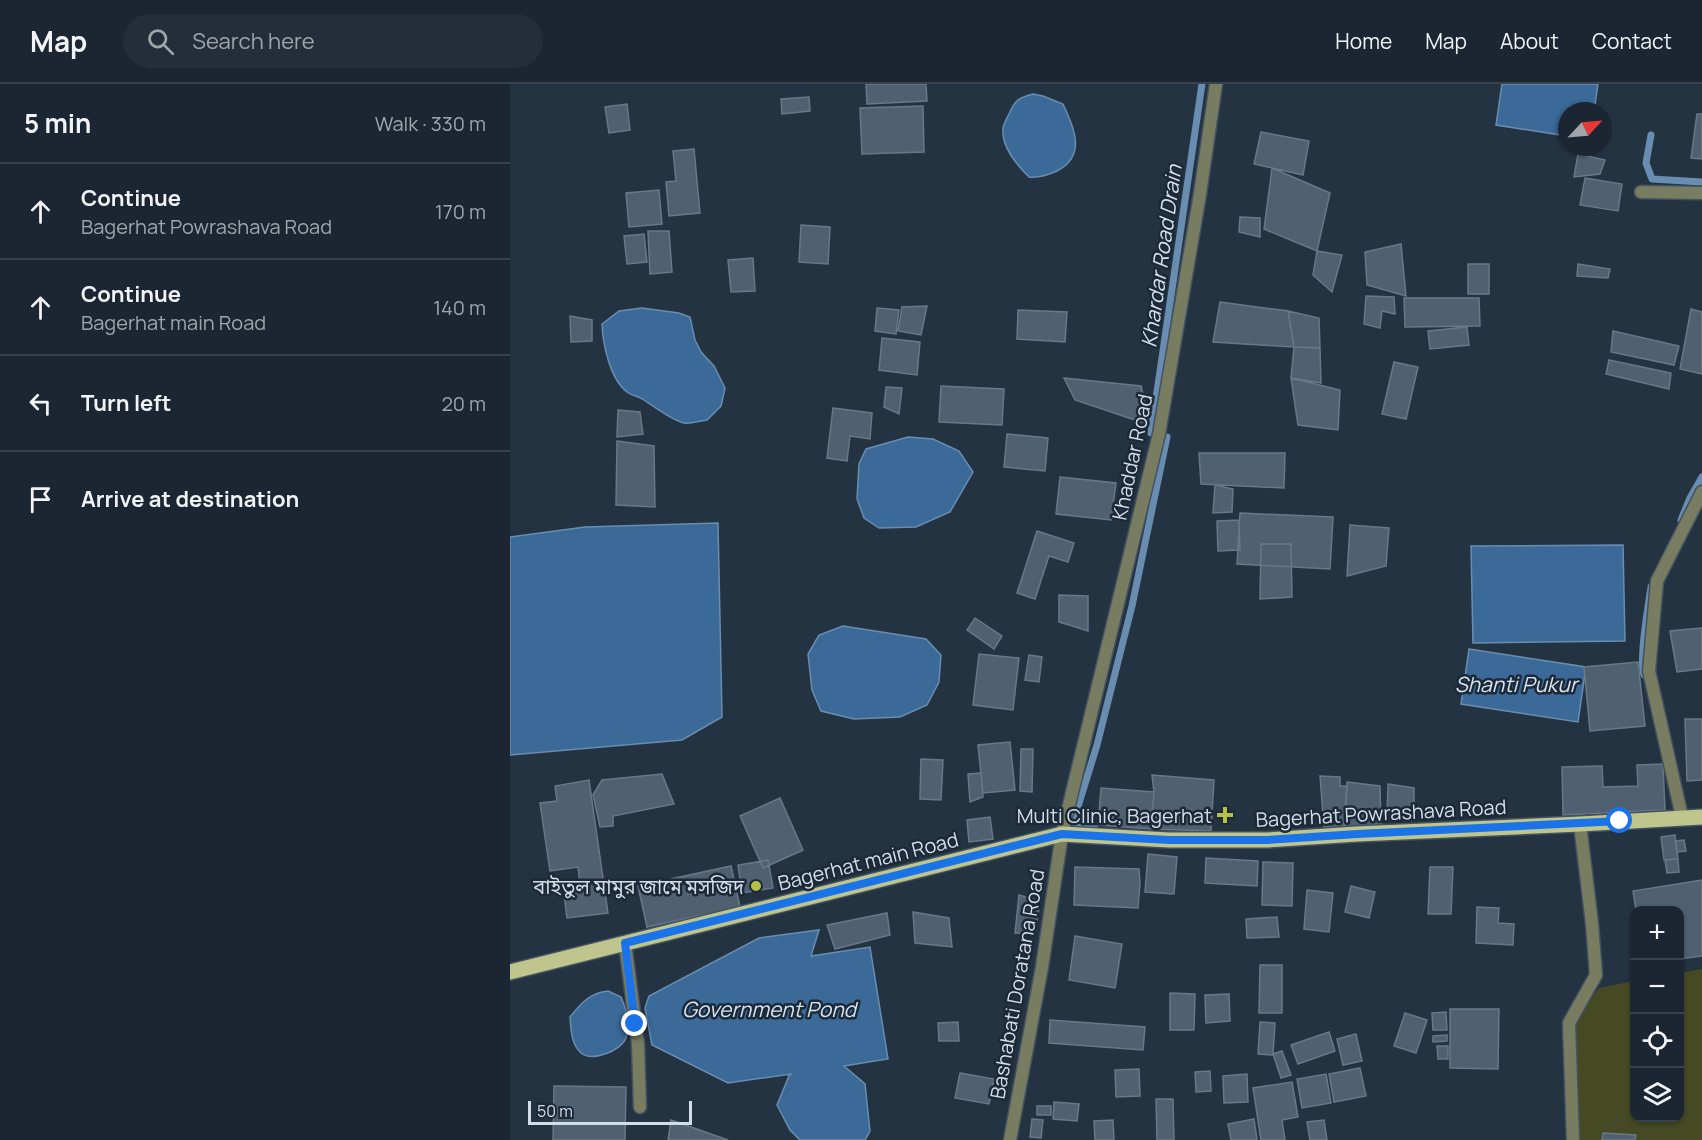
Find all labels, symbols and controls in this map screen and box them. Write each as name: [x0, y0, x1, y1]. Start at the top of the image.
search box: [123, 14, 543, 68]
text: Map: [30, 22, 87, 60]
icon: search: [144, 25, 177, 58]
text: Search here: [192, 26, 315, 56]
text: Home: [1335, 27, 1392, 55]
text: Map: [1425, 27, 1467, 55]
text: About: [1500, 27, 1559, 55]
text: Contact: [1592, 27, 1672, 55]
north arrow: [1558, 102, 1612, 156]
text: 5 min: [24, 105, 91, 141]
text: Walk · 330 m: [375, 110, 486, 137]
water label: Khardar Road Drain: [1134, 161, 1188, 349]
text: Continue: [81, 183, 181, 213]
icon: ahead: [24, 195, 57, 228]
text: 170 m: [435, 198, 486, 225]
text: Bagerhat Powrashava Road: [81, 213, 332, 240]
text: Continue: [81, 279, 181, 309]
icon: ahead: [24, 291, 57, 324]
text: 140 m: [433, 294, 486, 321]
text: Bagerhat main Road: [81, 309, 266, 336]
icon: left: [24, 387, 57, 420]
text: Turn left: [81, 388, 171, 418]
text: 20 m: [441, 390, 486, 417]
street label: Khaddar Road: [1105, 391, 1159, 523]
icon: arrive: [24, 483, 57, 516]
text: Arrive at destination: [81, 484, 299, 514]
water label: Shanti Pukur: [1455, 670, 1580, 698]
street label: Bagerhat Powrashava Road: [1255, 793, 1507, 833]
place label: Multi Clinic, Bagerhat: [1017, 802, 1212, 829]
marker: Multi Clinic, Bagerhat: [1216, 806, 1234, 824]
route start: [1606, 807, 1632, 833]
street label: Bagerhat main Road: [775, 826, 961, 896]
street label: Bashabati Doratana Road: [983, 867, 1051, 1101]
place label: বাইতুল মামুর জামে মসজিদ: [532, 873, 745, 900]
marker: বাইতুল মামুর জামে মসজিদ: [749, 879, 763, 893]
map controls: [1630, 906, 1684, 1122]
button: +: [1630, 906, 1684, 960]
button: −: [1630, 960, 1684, 1014]
water label: Government Pond: [682, 995, 859, 1023]
route end: [621, 1010, 647, 1036]
button: locate: [1630, 1014, 1684, 1068]
button: layers: [1630, 1068, 1684, 1122]
scale bar: [528, 1098, 692, 1126]
text: 50 m: [537, 1100, 573, 1122]

